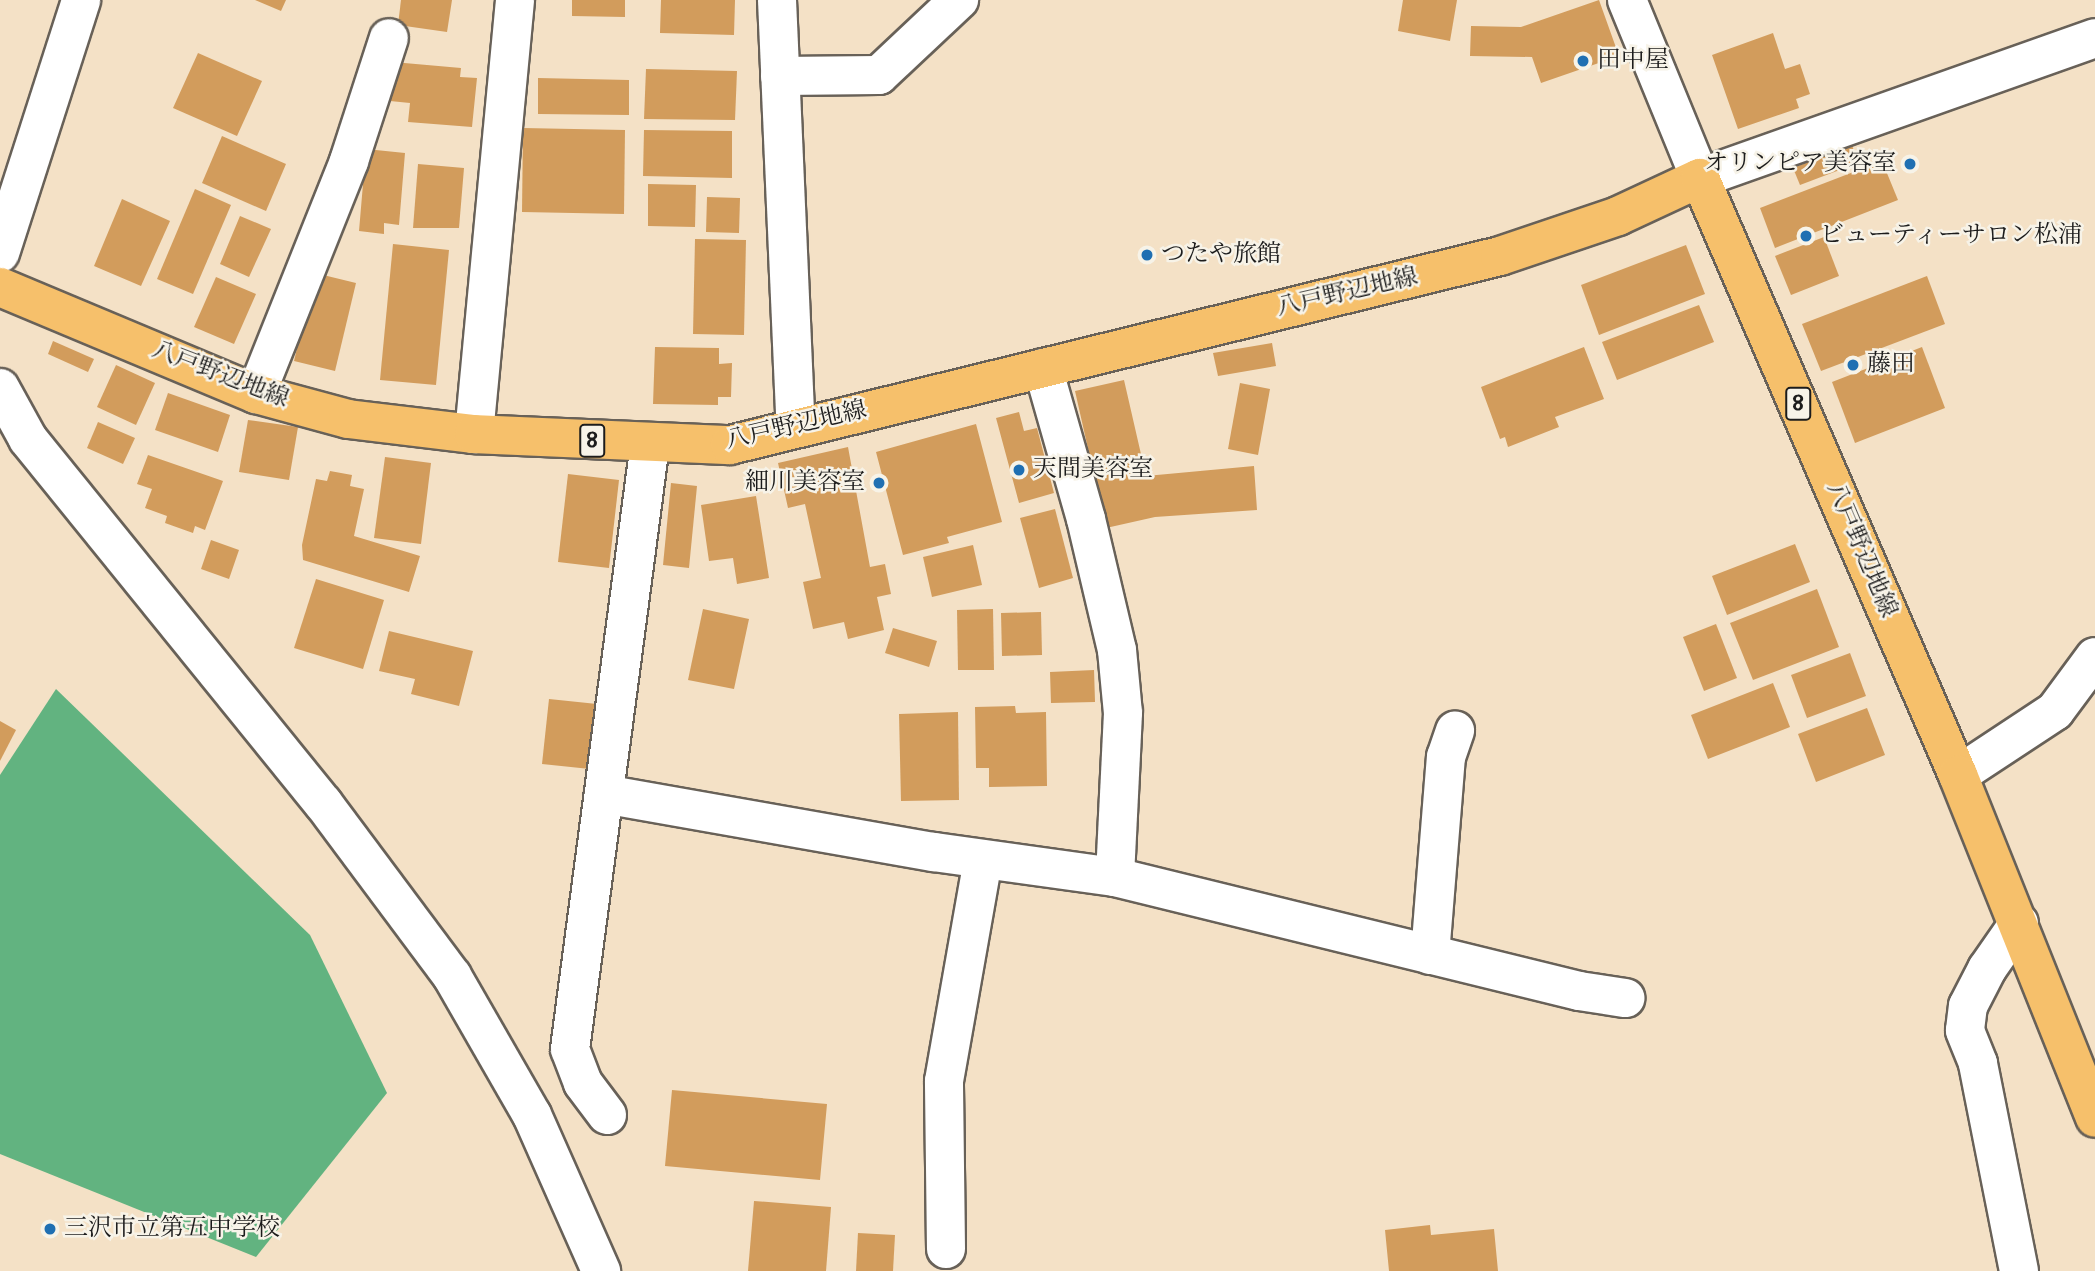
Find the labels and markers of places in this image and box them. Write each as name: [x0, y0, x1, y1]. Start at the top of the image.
place label: 田中屋: [1597, 47, 1669, 75]
marker: 田中屋: [1575, 53, 1591, 69]
place label: オリンピア美容室: [1704, 150, 1896, 178]
marker: オリンピア美容室: [1902, 156, 1918, 172]
place label: ビューティーサロン松浦: [1820, 222, 2084, 250]
marker: ビューティーサロン松浦: [1798, 228, 1814, 244]
place label: つたや旅館: [1161, 241, 1281, 269]
marker: つたや旅館: [1139, 247, 1155, 263]
place label: 藤田: [1867, 351, 1915, 379]
marker: 藤田: [1845, 357, 1861, 373]
place label: 天間美容室: [1033, 456, 1153, 484]
marker: 天間美容室: [1011, 462, 1027, 478]
place label: 細川美容室: [745, 469, 865, 497]
marker: 細川美容室: [871, 475, 887, 491]
place label: 三沢市立第五中学校: [64, 1215, 280, 1243]
marker: 三沢市立第五中学校: [42, 1221, 58, 1237]

